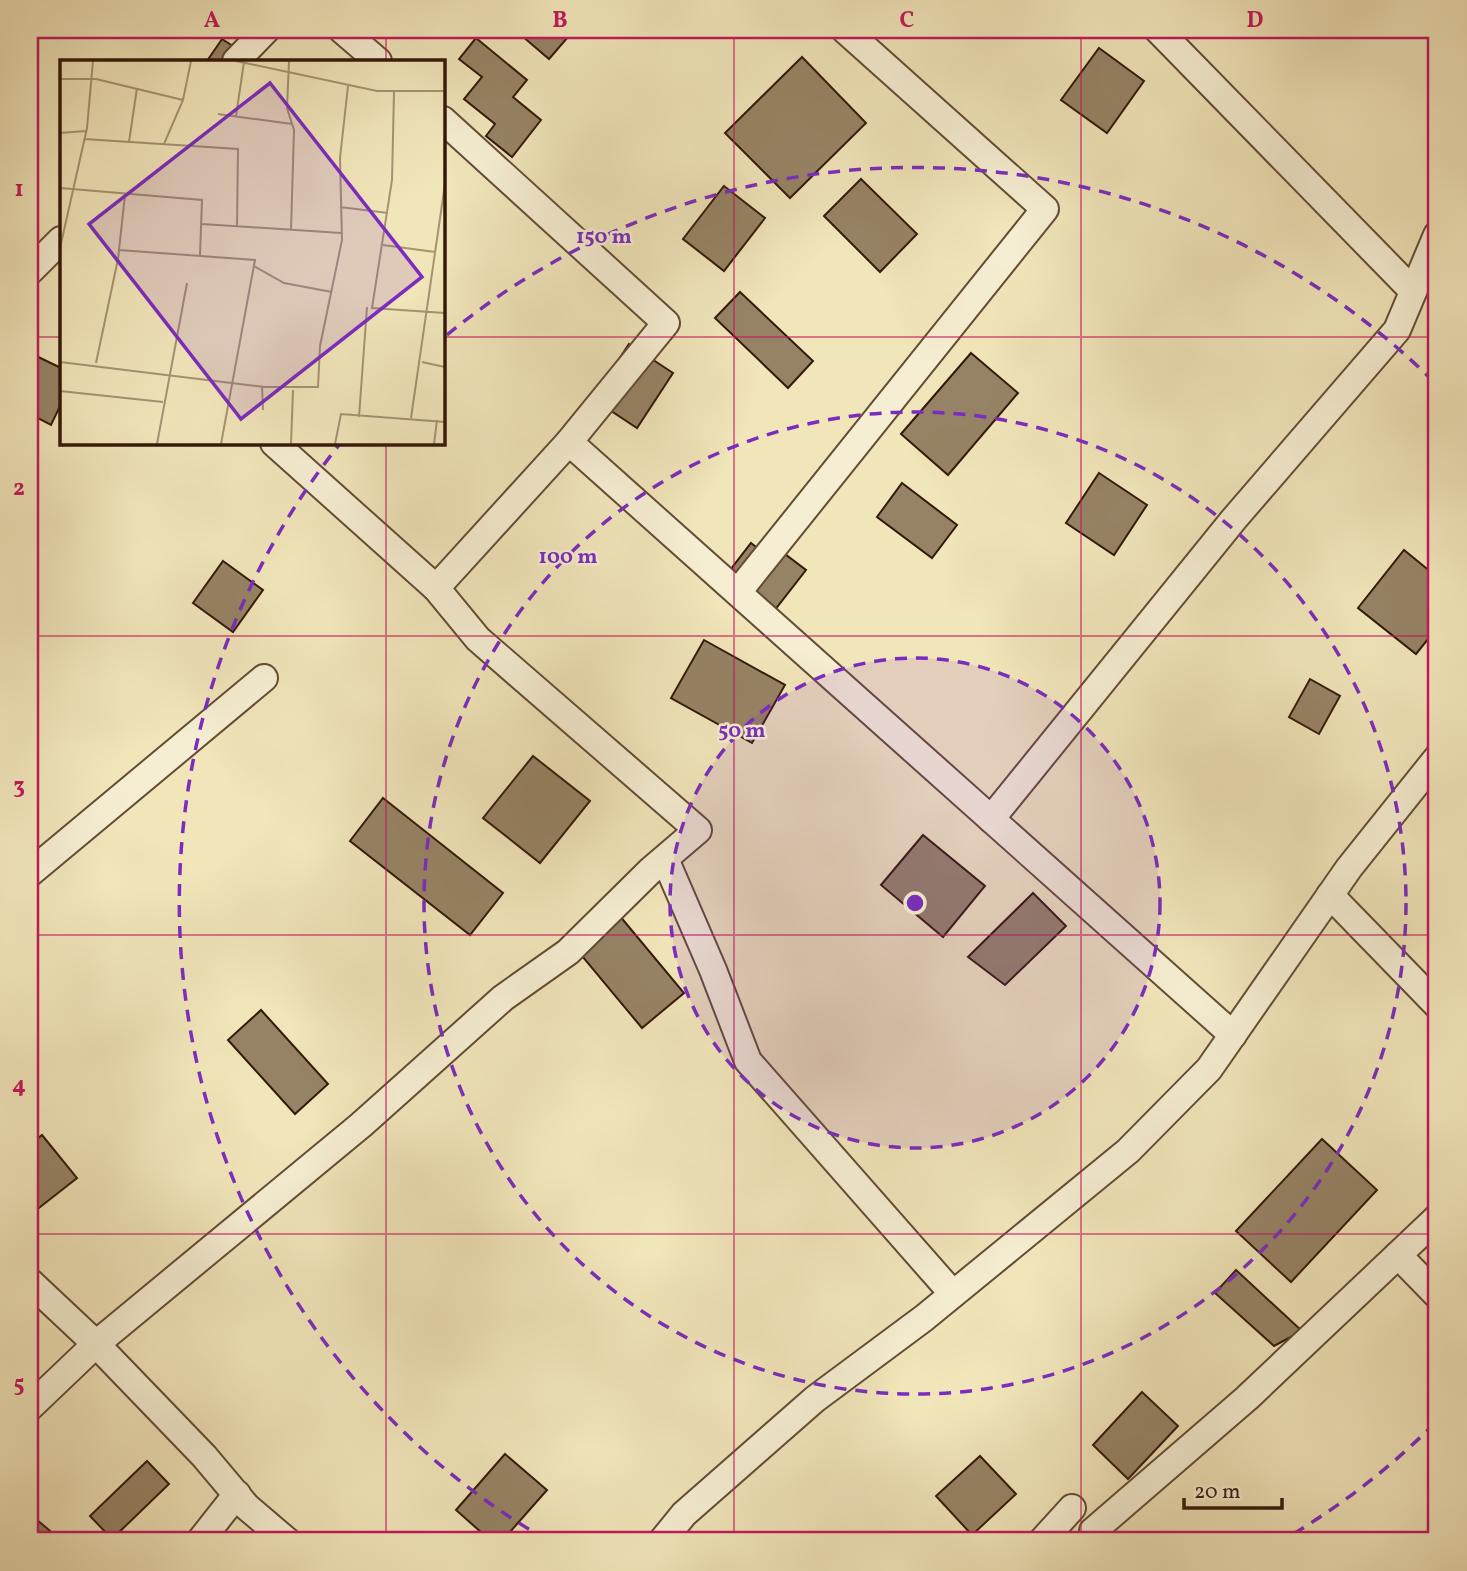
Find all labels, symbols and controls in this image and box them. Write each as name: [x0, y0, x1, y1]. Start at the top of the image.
text: A: [204, 5, 220, 37]
text: B: [552, 5, 568, 37]
text: C: [900, 5, 914, 37]
text: D: [1247, 5, 1264, 37]
inset map: [60, 60, 444, 444]
text: 1: [14, 174, 24, 206]
text: 150 m: [576, 223, 632, 252]
text: 2: [13, 473, 25, 505]
text: 100 m: [538, 543, 598, 572]
text: 50 m: [718, 717, 766, 746]
text: 3: [13, 771, 25, 803]
centre of rings: [903, 891, 927, 915]
text: 4: [12, 1070, 26, 1102]
text: 5: [13, 1369, 25, 1401]
scale bar: [1184, 1466, 1282, 1510]
text: 20 m: [1194, 1478, 1240, 1507]

